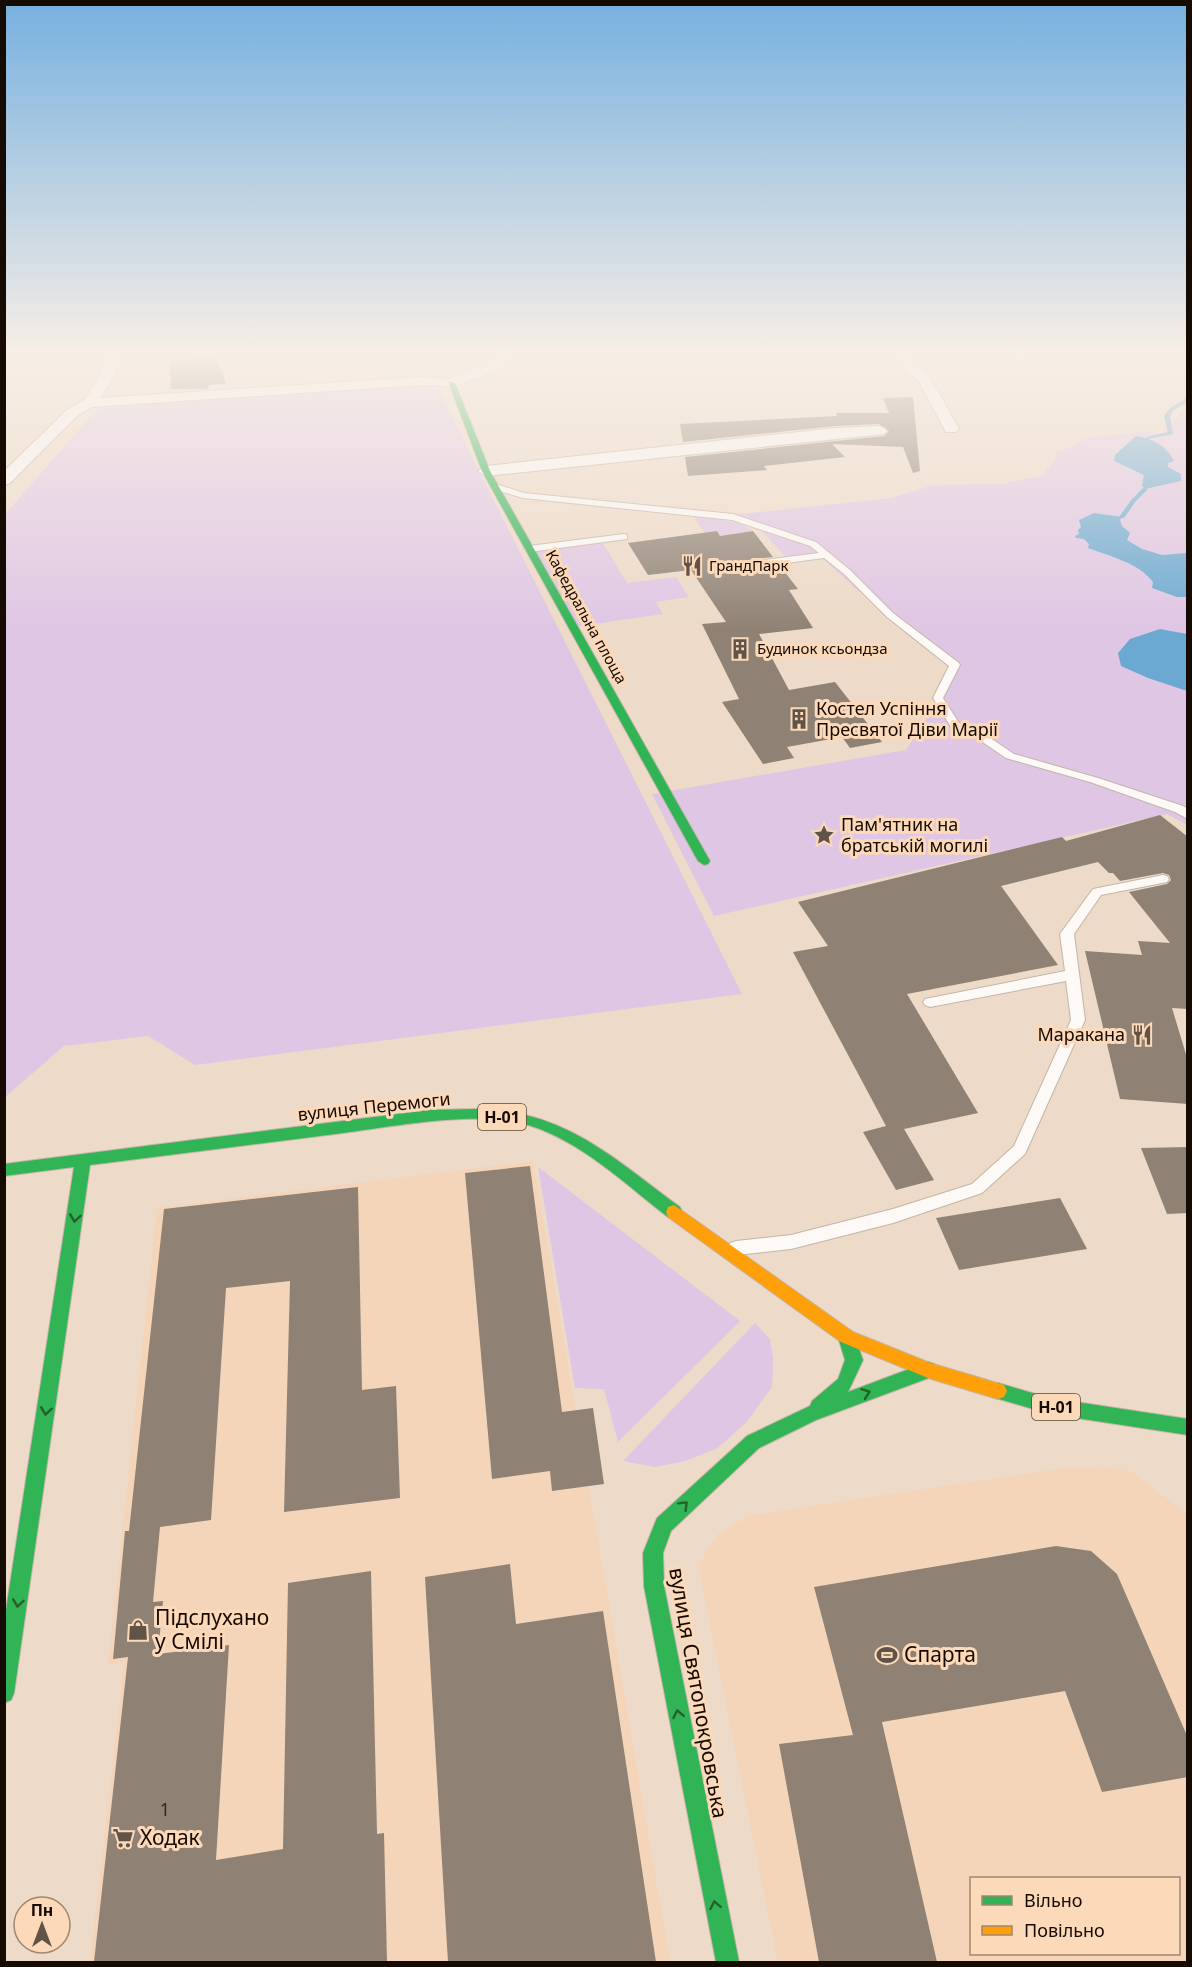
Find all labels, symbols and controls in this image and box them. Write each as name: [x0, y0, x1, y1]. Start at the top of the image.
street label: Кафедральна площа: [542, 546, 632, 687]
restaurant icon: ГрандПарк: [680, 554, 704, 578]
place label: ГрандПарк: [709, 555, 788, 575]
building icon: Будинок ксьондза: [728, 637, 752, 661]
place label: Будинок ксьондза: [757, 638, 887, 658]
place label: Костел Успіння Пресвятої Діви Марії: [816, 696, 998, 741]
building icon: Костел Успіння Пресвятої Діви Марії: [787, 707, 811, 731]
place label: Пам'ятник на братській могилі: [841, 812, 988, 857]
place icon: Пам'ятник на братській могилі: [812, 823, 836, 847]
place label: Маракана: [1037, 1022, 1125, 1046]
restaurant icon: Маракана: [1130, 1023, 1154, 1047]
street label: вулиця Перемоги: [296, 1086, 452, 1126]
road number: Н-01: [478, 1104, 526, 1130]
one-way arrow: [69, 1213, 81, 1222]
one-way arrow: [860, 1388, 871, 1401]
road number: Н-01: [1032, 1394, 1080, 1420]
one-way arrow: [41, 1406, 53, 1415]
one-way arrow: [677, 1501, 688, 1512]
street label: вулиця Святопокровська: [663, 1565, 735, 1820]
one-way arrow: [12, 1599, 24, 1608]
place label: Підслухано у Смілі: [155, 1603, 269, 1655]
shop icon: Підслухано у Смілі: [126, 1618, 150, 1642]
place label: Спарта: [904, 1640, 976, 1668]
sports icon: Спарта: [875, 1643, 899, 1667]
one-way arrow: [672, 1709, 685, 1719]
house number: 1: [160, 1797, 170, 1821]
place label: Ходак: [140, 1823, 200, 1851]
supermarket icon: Ходак: [111, 1826, 135, 1850]
legend: [970, 1877, 1180, 1955]
text: Вільно: [1024, 1888, 1082, 1912]
north arrow: [12, 1895, 72, 1955]
text: Пн: [31, 1899, 53, 1921]
one-way arrow: [710, 1900, 722, 1910]
text: Повільно: [1024, 1918, 1105, 1942]

